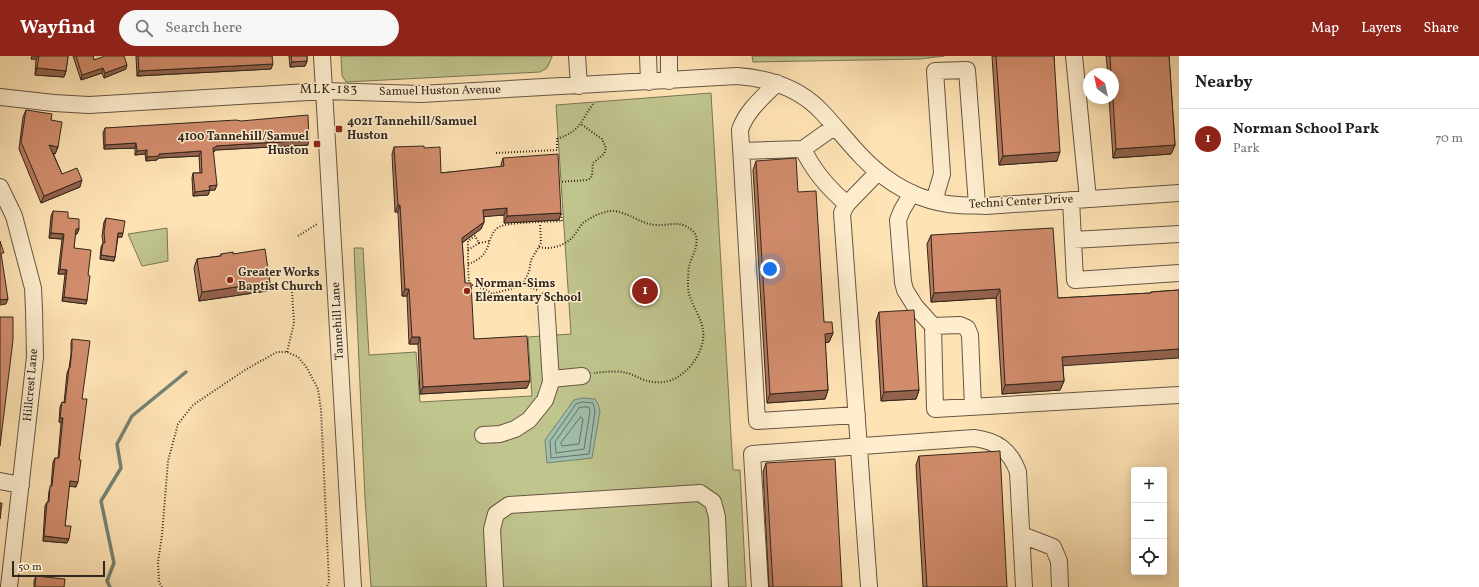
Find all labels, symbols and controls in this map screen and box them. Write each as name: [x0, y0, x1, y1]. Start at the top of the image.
search box: [119, 10, 399, 46]
text: Wayfind: [20, 15, 95, 41]
icon: search: [133, 17, 155, 39]
text: Search here: [165, 18, 242, 39]
text: Map: [1311, 19, 1339, 38]
text: Layers: [1361, 19, 1401, 38]
text: Share: [1423, 19, 1459, 38]
north arrow: [1083, 68, 1119, 104]
text: Nearby: [1195, 71, 1253, 94]
district label: MLK-183: [300, 81, 358, 99]
street label: Samuel Huston Avenue: [379, 82, 501, 100]
place label: 4021 Tannehill/Samuel Huston: [347, 114, 477, 144]
text: Norman School Park: [1233, 119, 1379, 140]
marker: 4021 Tannehill/Samuel Huston: [334, 124, 344, 134]
place label: 4100 Tannehill/Samuel Huston: [177, 129, 309, 159]
text: 1: [1205, 130, 1211, 148]
text: 70 m: [1435, 130, 1463, 148]
marker: 4100 Tannehill/Samuel Huston: [312, 139, 322, 149]
text: Park: [1233, 140, 1260, 158]
street label: Techni Center Drive: [968, 191, 1074, 213]
your location: [760, 259, 780, 279]
place label: Greater Works Baptist Church: [238, 265, 323, 295]
marker: Greater Works Baptist Church: [225, 275, 235, 285]
place label: Norman-Sims Elementary School: [475, 276, 581, 306]
pin: 1: [632, 276, 658, 306]
street label: Tannehill Lane: [328, 281, 348, 360]
marker: Norman-Sims Elementary School: [462, 286, 472, 296]
street label: Hillcrest Lane: [20, 348, 42, 422]
map controls: [1131, 467, 1167, 575]
button: +: [1131, 467, 1167, 503]
button: −: [1131, 503, 1167, 539]
button: locate: [1131, 539, 1167, 575]
scale bar: [12, 559, 105, 578]
text: 50 m: [18, 560, 42, 575]

